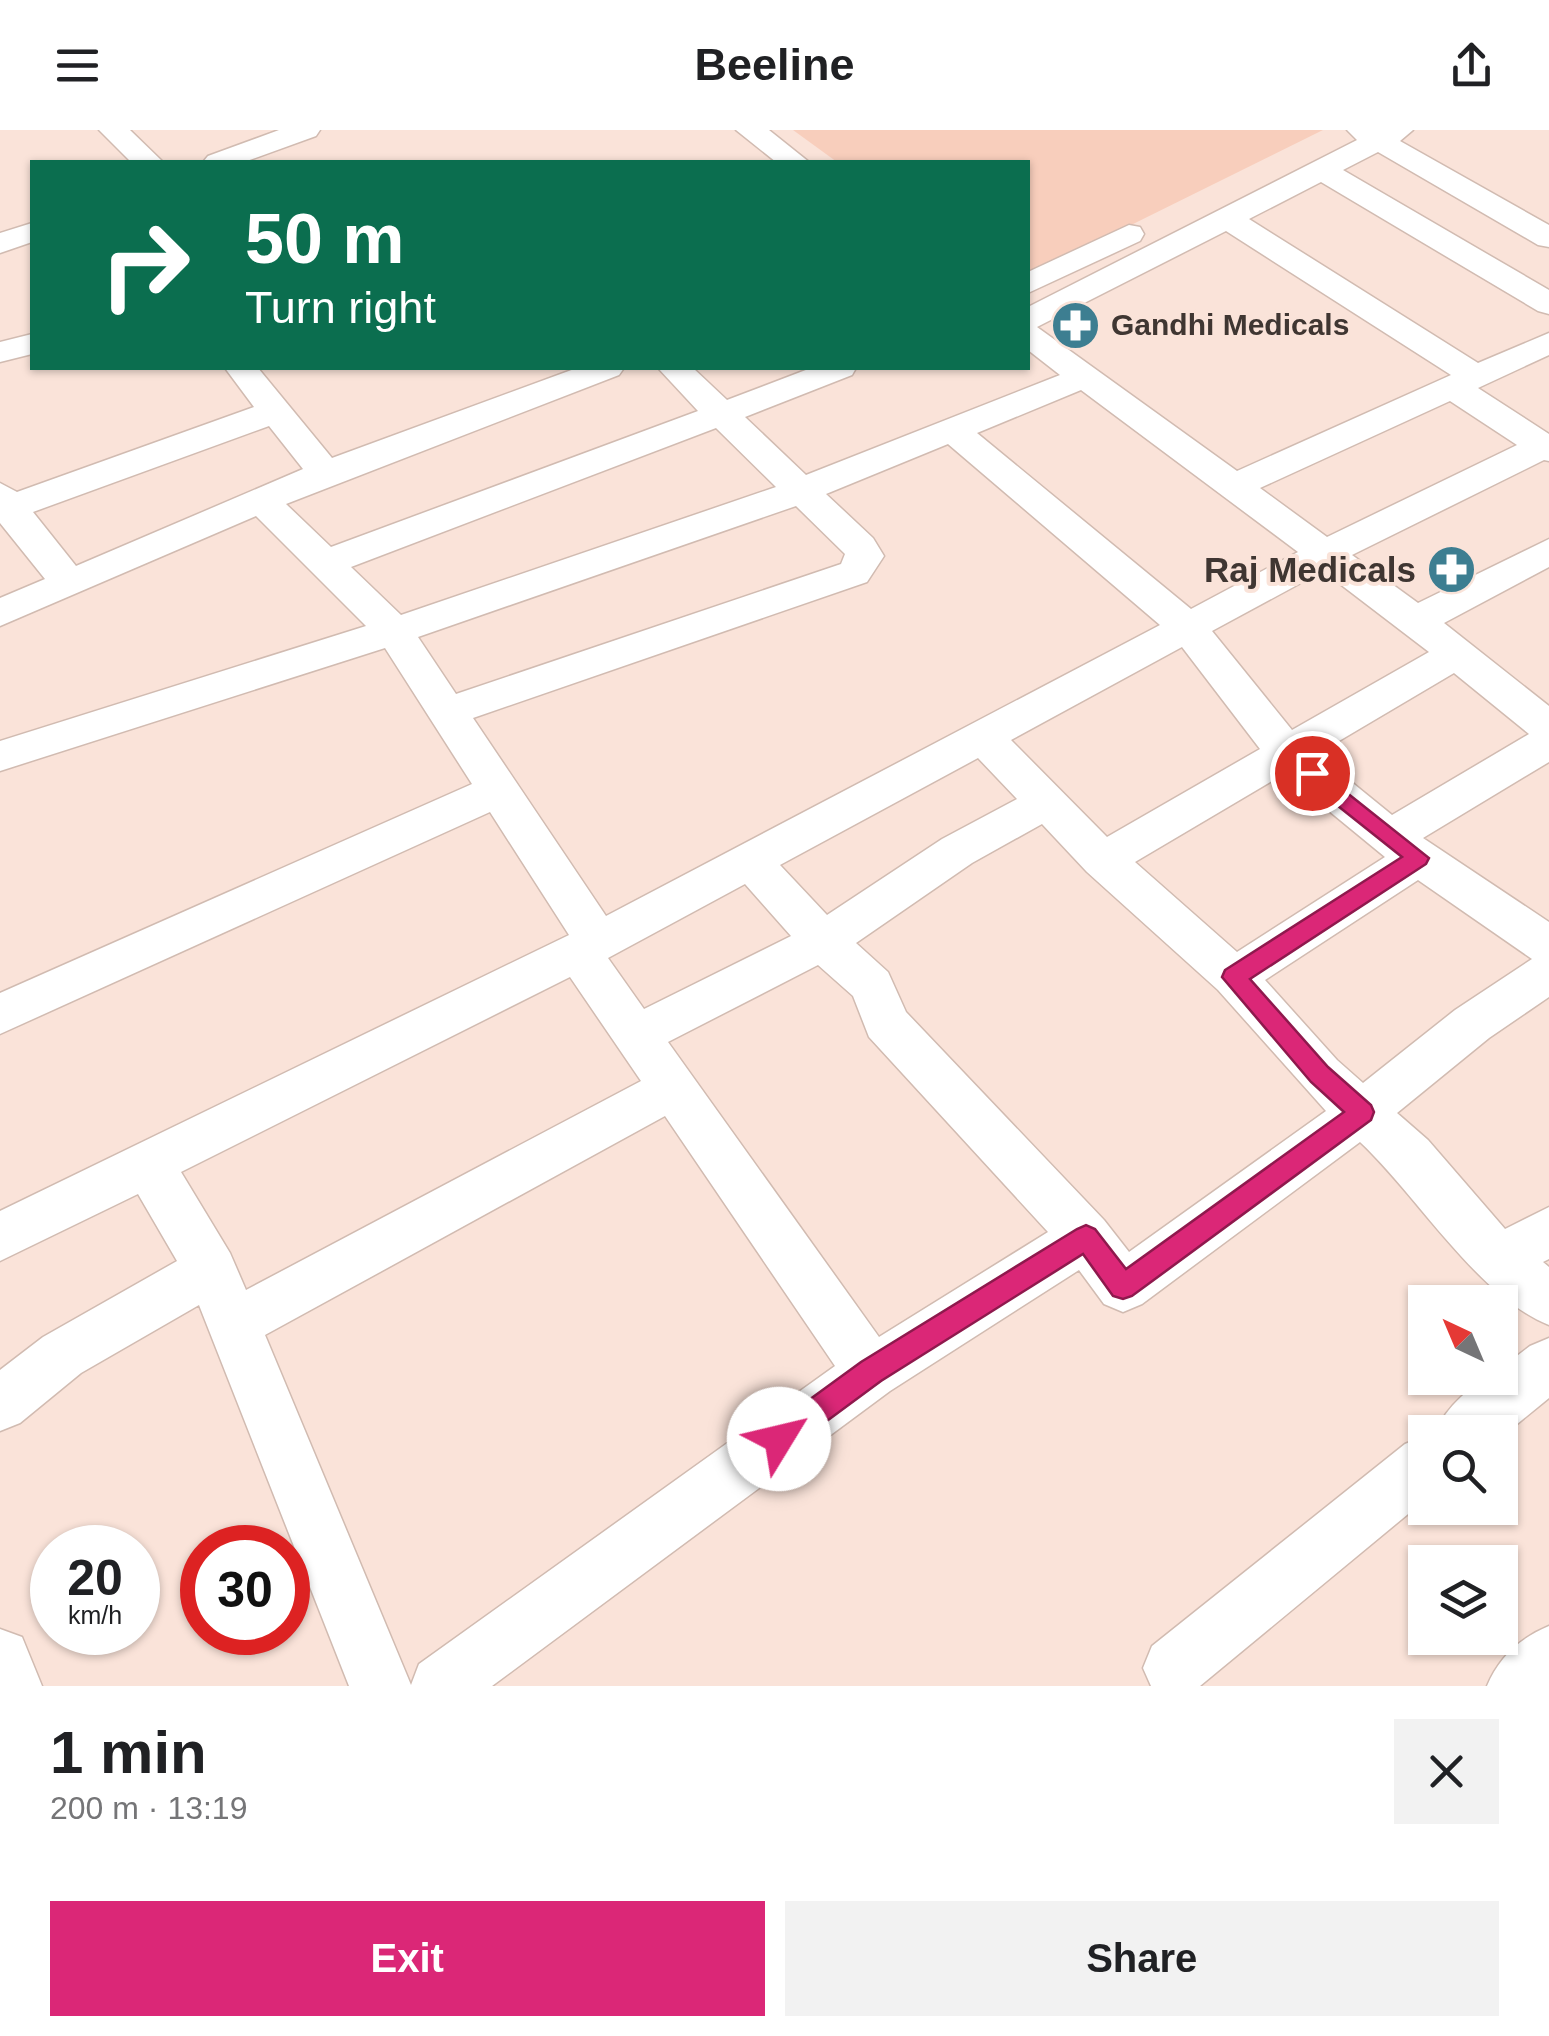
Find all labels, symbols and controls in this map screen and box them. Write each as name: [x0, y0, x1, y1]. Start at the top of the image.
icon: menu: [50, 38, 105, 93]
icon: share: [1444, 38, 1499, 93]
text: Beeline: [694, 39, 855, 90]
icon: right: [80, 200, 210, 330]
text: 50 m: [245, 200, 405, 278]
text: Turn right: [245, 282, 436, 333]
pharmacy icon: Gandhi Medicals: [1050, 299, 1102, 351]
place label: Gandhi Medicals: [1111, 308, 1349, 341]
pharmacy icon: Raj Medicals: [1425, 544, 1477, 596]
place label: Raj Medicals: [1204, 550, 1416, 589]
pin: [1270, 731, 1355, 816]
icon: arrive: [1285, 746, 1340, 801]
north arrow: [1408, 1285, 1518, 1395]
map controls: [1408, 1285, 1518, 1655]
position arrow: [727, 1387, 831, 1491]
button: search: [1408, 1415, 1518, 1525]
speed limit sign: 30: [180, 1525, 310, 1655]
button: layers: [1408, 1545, 1518, 1655]
text: 20: [67, 1550, 123, 1606]
text: km/h: [68, 1601, 122, 1629]
text: 1 min: [50, 1719, 207, 1786]
button: close: [1394, 1719, 1499, 1824]
text: 200 m · 13:19: [50, 1790, 247, 1826]
button: Exit: [50, 1901, 765, 2016]
button: Share: [785, 1901, 1499, 2016]

